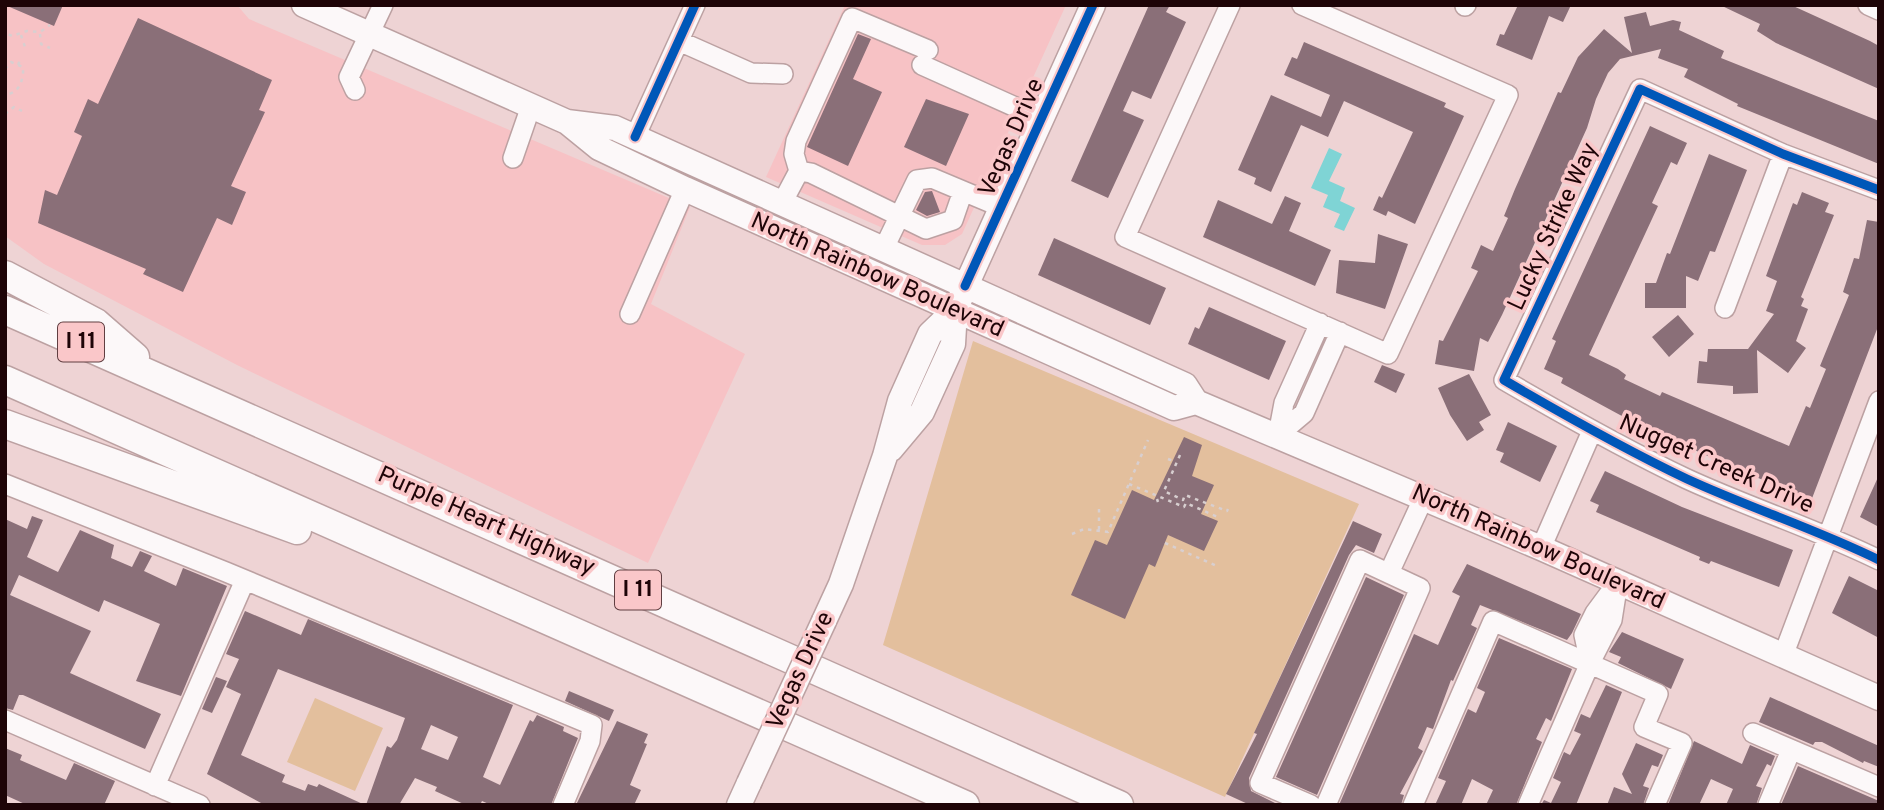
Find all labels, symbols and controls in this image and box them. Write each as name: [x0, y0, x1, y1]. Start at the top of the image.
street label: Vegas Drive: [973, 74, 1051, 202]
street label: Lucky Strike Way: [1502, 138, 1606, 316]
street label: North Rainbow Boulevard: [746, 207, 1008, 345]
road number: I 11: [58, 322, 104, 362]
street label: Nugget Creek Drive: [1614, 409, 1818, 521]
street label: Purple Heart Highway: [373, 461, 599, 583]
street label: North Rainbow Boulevard: [1407, 479, 1669, 617]
road number: I 11: [615, 570, 661, 610]
street label: Vegas Drive: [761, 607, 841, 735]

